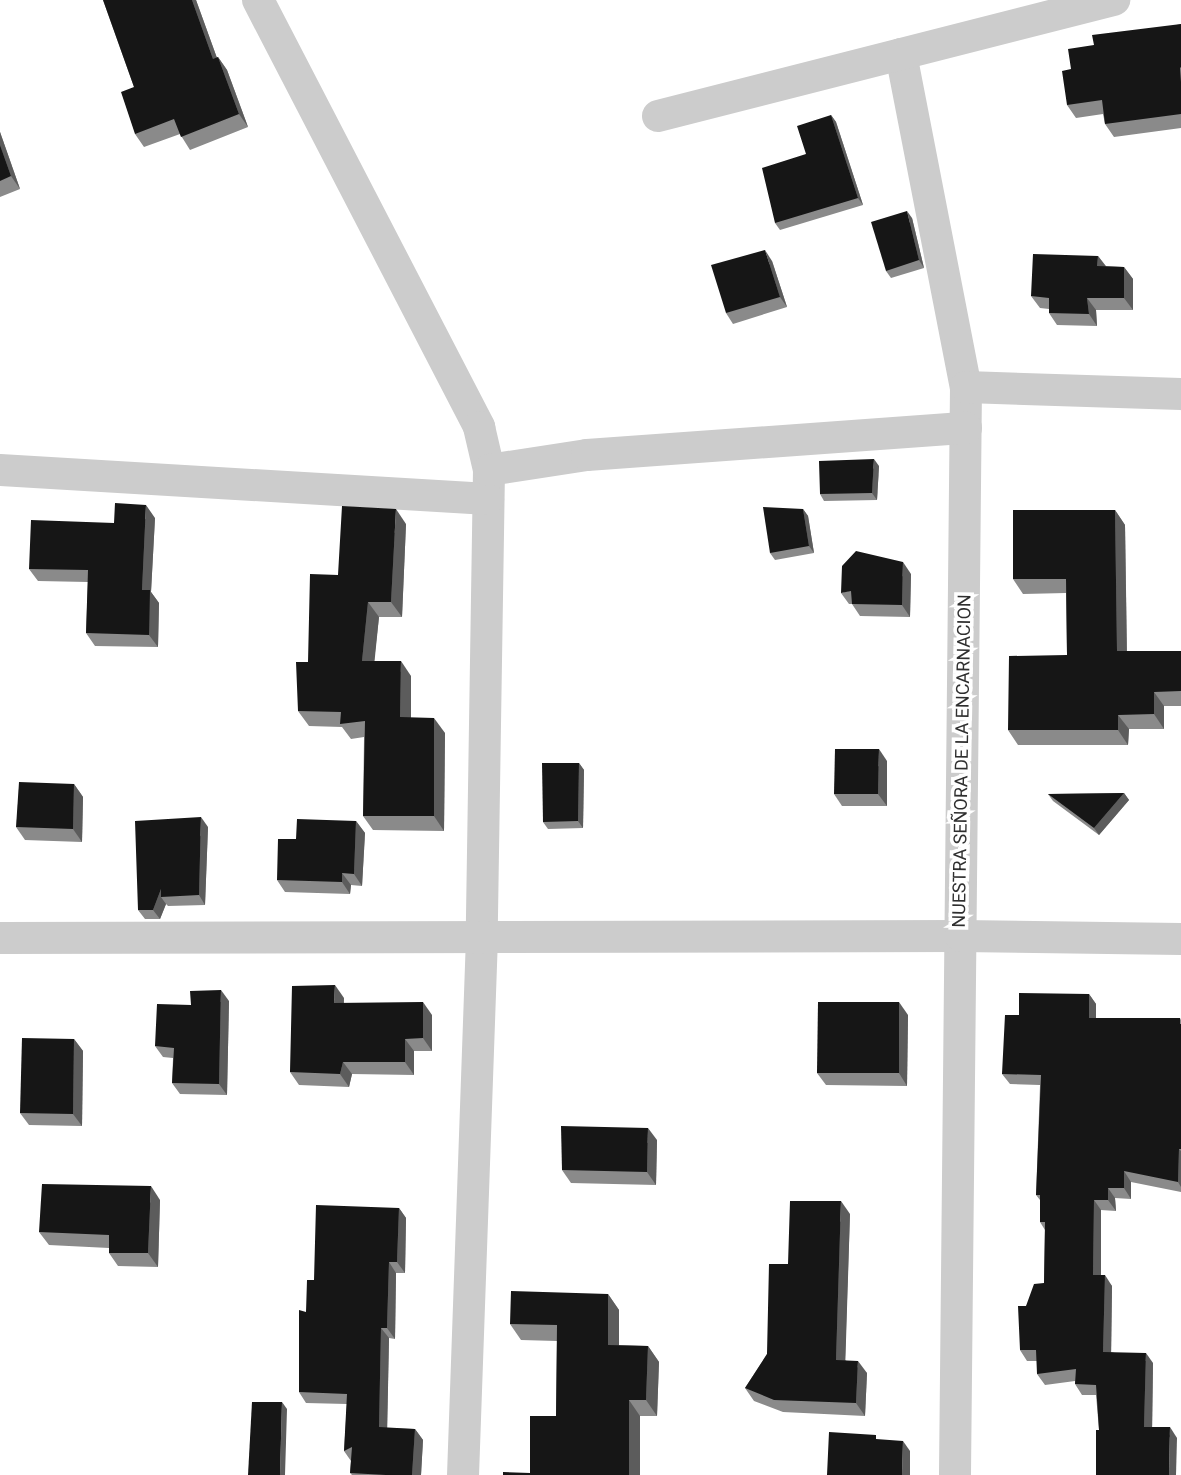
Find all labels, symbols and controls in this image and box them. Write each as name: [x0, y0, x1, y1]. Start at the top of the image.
street label: NUESTRA SEÑORA DE LA ENCARNACION: [948, 594, 976, 928]

